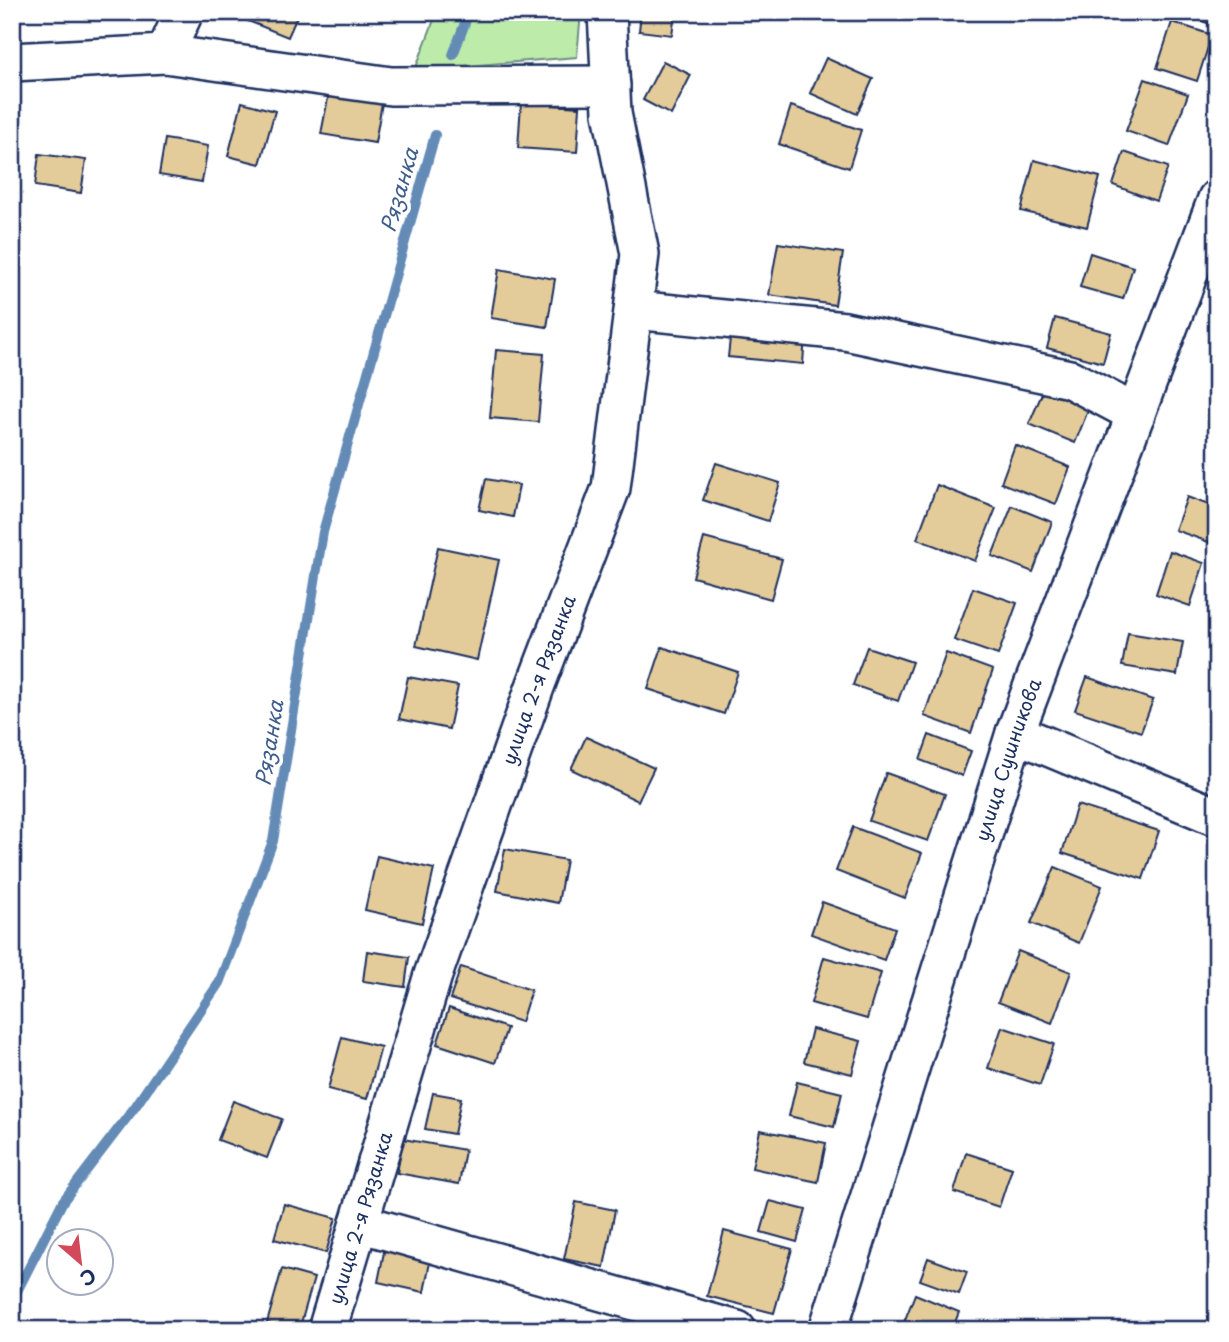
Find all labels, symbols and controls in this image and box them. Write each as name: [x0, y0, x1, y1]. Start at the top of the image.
water label: Рязанка: [371, 143, 426, 235]
street label: улица 2-я Рязанка: [494, 590, 582, 768]
street label: улица Сушникова: [967, 674, 1048, 844]
water label: Рязанка: [245, 697, 291, 788]
street label: улица 2-я Рязанка: [321, 1128, 399, 1307]
north arrow: [46, 1226, 116, 1296]
text: С: [76, 1262, 101, 1294]

